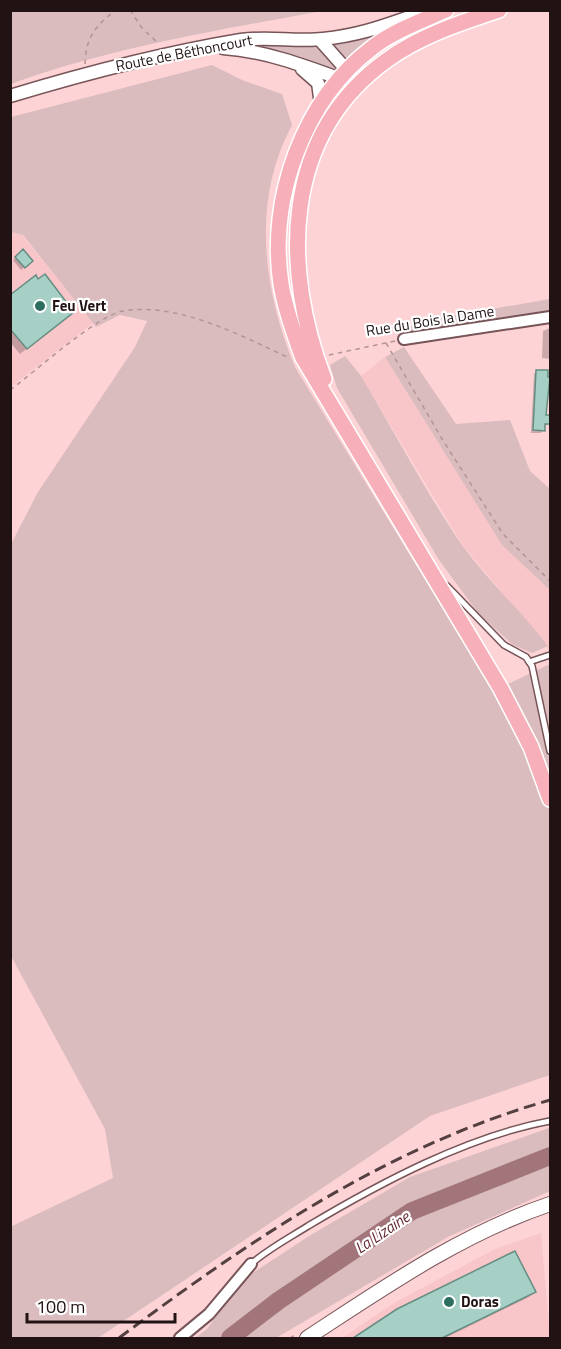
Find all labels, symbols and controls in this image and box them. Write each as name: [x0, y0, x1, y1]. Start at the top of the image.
street label: Route de Béthoncourt: [114, 28, 255, 77]
place label: Feu Vert: [52, 294, 107, 317]
marker: Feu Vert: [33, 299, 47, 313]
street label: Rue du Bois la Dame: [364, 299, 496, 342]
water label: La Lizaine: [350, 1204, 416, 1259]
scale bar: [27, 1286, 176, 1324]
place label: Doras: [461, 1290, 499, 1313]
text: 100 m: [36, 1293, 85, 1320]
marker: Doras: [442, 1295, 456, 1309]

